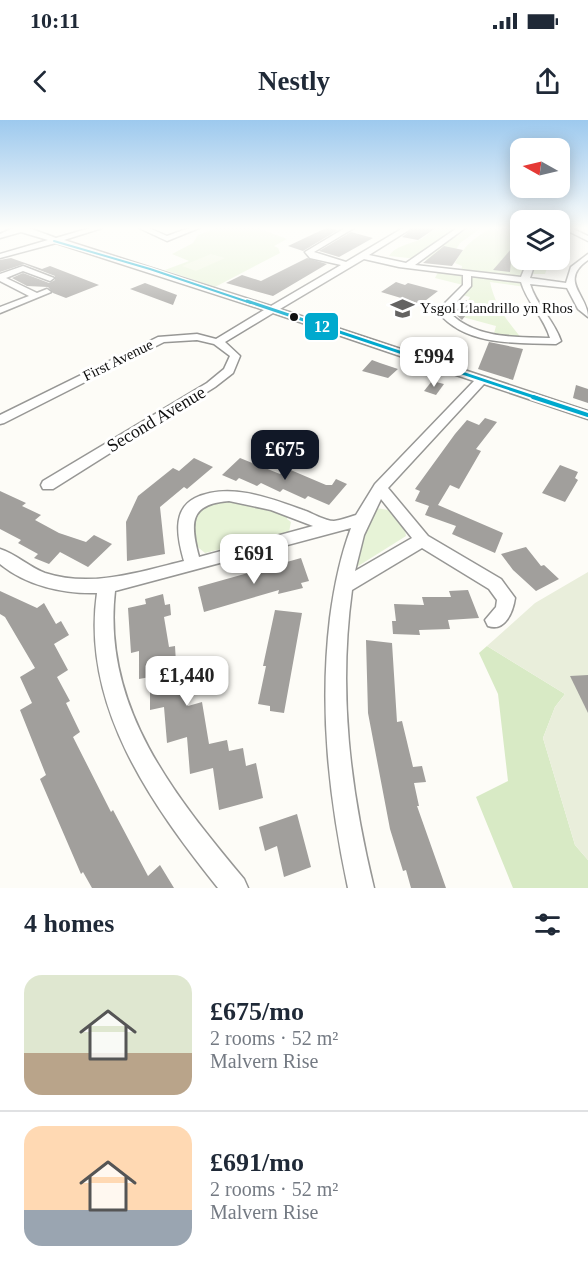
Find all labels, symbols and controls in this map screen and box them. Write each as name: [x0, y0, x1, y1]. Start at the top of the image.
text: 10:11: [30, 8, 80, 33]
icon: back: [24, 65, 57, 98]
icon: share: [531, 65, 564, 98]
text: Nestly: [258, 66, 330, 96]
north arrow: [510, 138, 570, 198]
map controls: [510, 138, 570, 270]
button: layers: [510, 210, 570, 270]
school or university icon: Ysgol Llandrillo yn Rhos: [389, 295, 415, 321]
place label: Ysgol Llandrillo yn Rhos: [420, 300, 573, 316]
unlabelled marker: [288, 311, 300, 323]
line badge: 12: [304, 312, 339, 341]
text: 12: [314, 318, 330, 335]
street label: First Avenue: [80, 336, 156, 384]
pin: £994: [398, 337, 470, 388]
text: £994: [414, 345, 454, 367]
street label: Second Avenue: [103, 382, 209, 456]
pin: £675: [249, 430, 321, 481]
text: £675: [265, 438, 305, 460]
pin: £691: [218, 534, 290, 585]
text: £691: [234, 542, 274, 564]
pin: £1,440: [138, 656, 236, 707]
text: £1,440: [160, 664, 215, 686]
icon: filters: [531, 908, 564, 941]
text: 4 homes: [24, 909, 114, 938]
text: £675/mo: [210, 997, 304, 1026]
icon: home: [72, 999, 144, 1071]
text: 2 rooms · 52 m²: [210, 1027, 338, 1049]
text: Malvern Rise: [210, 1050, 318, 1072]
text: £691/mo: [210, 1148, 304, 1177]
icon: home: [72, 1150, 144, 1222]
text: 2 rooms · 52 m²: [210, 1178, 338, 1200]
text: Malvern Rise: [210, 1201, 318, 1223]

